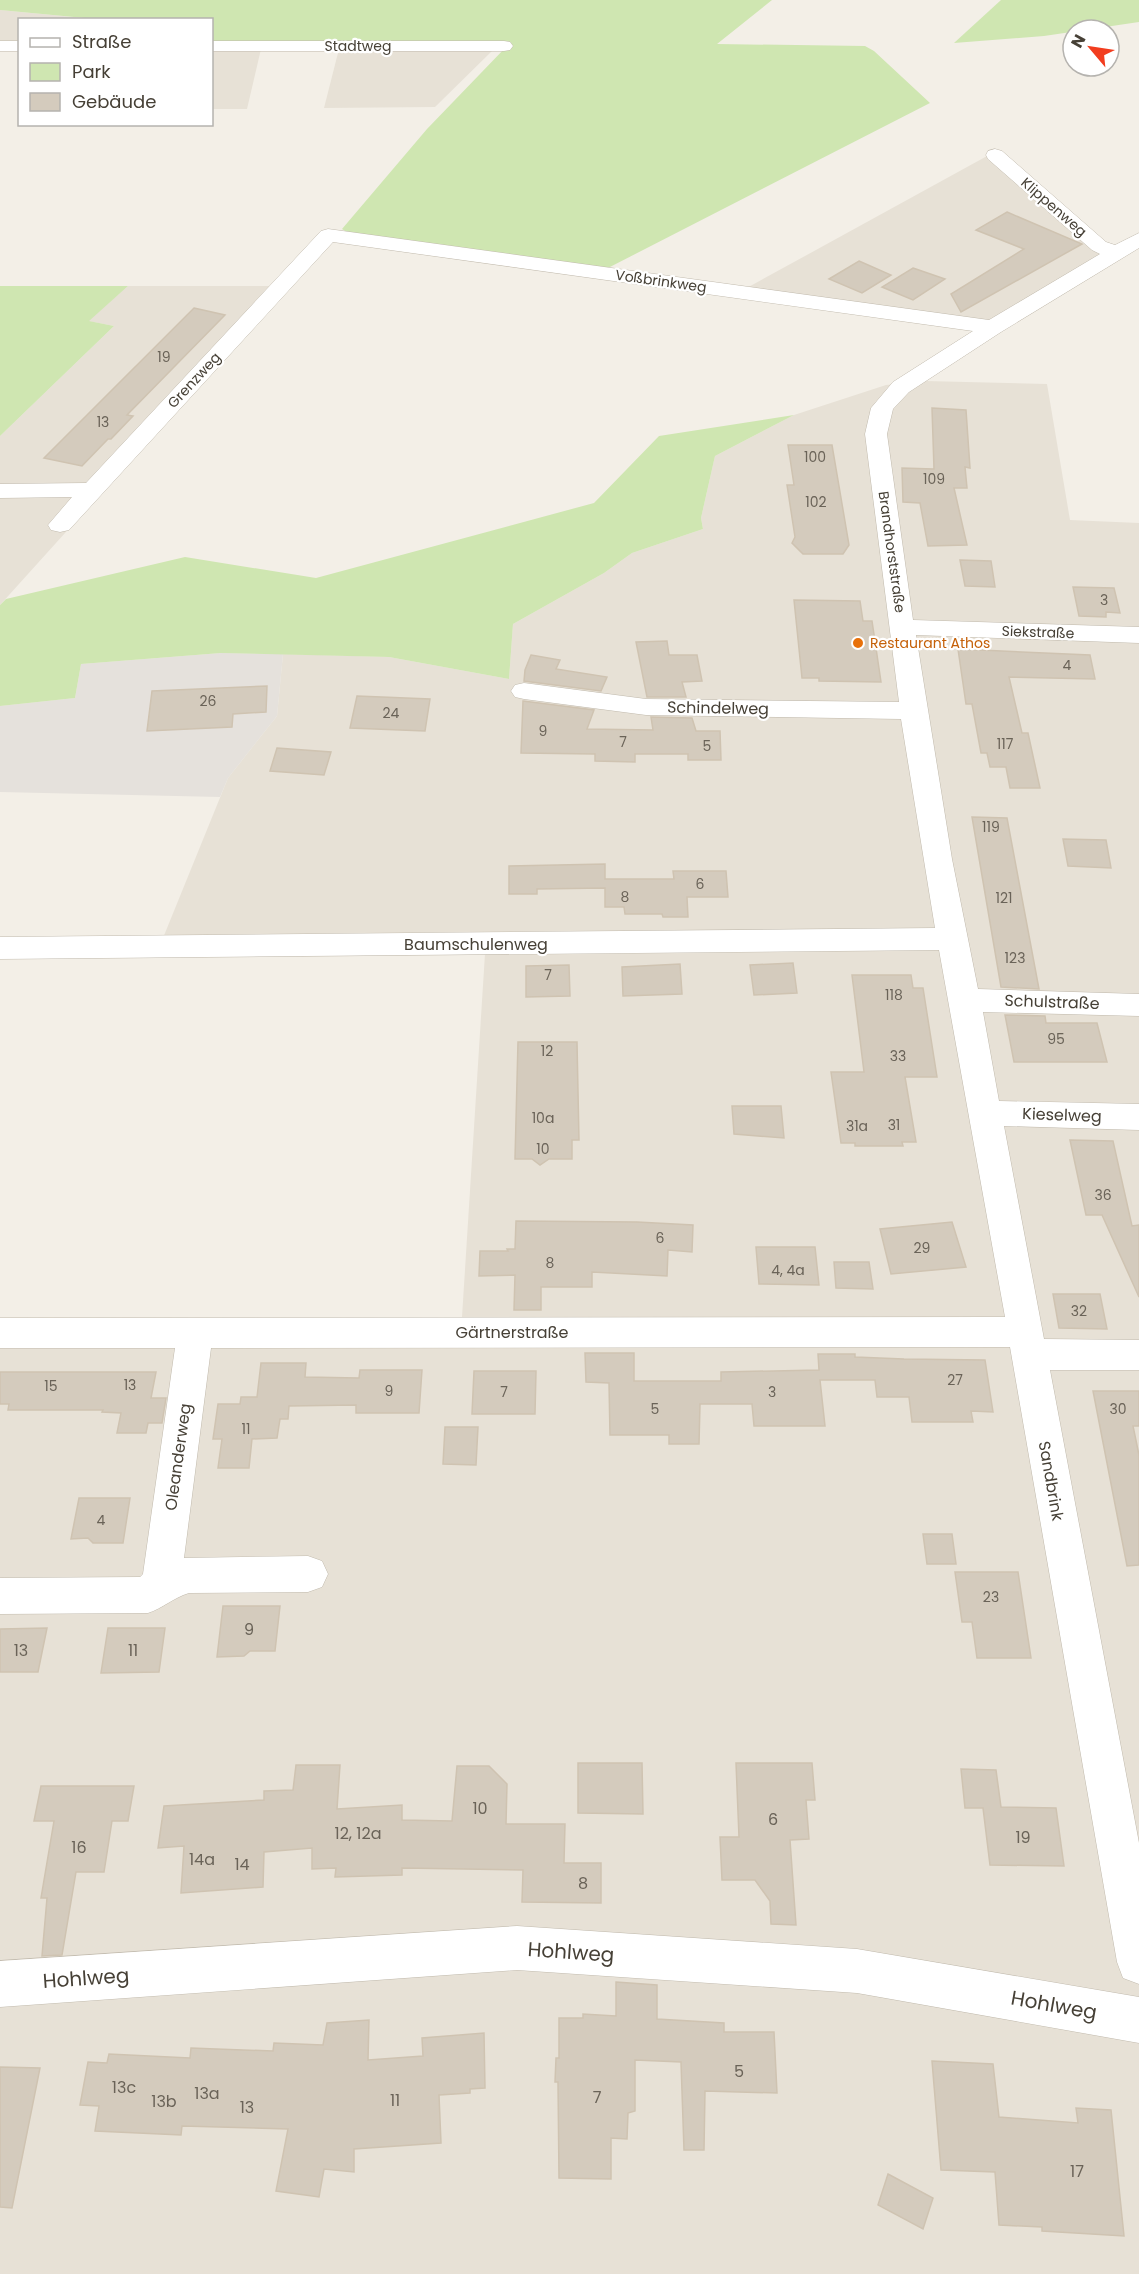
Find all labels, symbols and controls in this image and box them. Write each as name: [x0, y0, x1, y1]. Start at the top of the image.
legend: [18, 18, 213, 126]
north arrow: [1061, 18, 1121, 78]
text: Straße: [72, 29, 131, 54]
text: N: [1065, 30, 1091, 52]
street label: Stadtweg: [325, 36, 391, 56]
text: Park: [72, 59, 111, 84]
text: Gebäude: [72, 89, 156, 114]
street label: Klippenweg: [1017, 173, 1091, 241]
street label: Voßbrinkweg: [614, 265, 708, 297]
house number: 19: [157, 347, 171, 367]
street label: Grenzweg: [163, 348, 225, 412]
house number: 13: [97, 412, 109, 432]
house number: 100: [804, 447, 826, 467]
house number: 109: [923, 469, 945, 489]
street label: Brandhorststraße: [874, 490, 910, 614]
house number: 102: [805, 492, 827, 512]
house number: 3: [1100, 590, 1108, 610]
street label: Siekstraße: [1001, 621, 1075, 643]
place label: Restaurant Athos: [870, 633, 990, 653]
marker: Restaurant Athos: [851, 636, 865, 650]
house number: 4: [1063, 655, 1072, 675]
house number: 26: [200, 691, 217, 711]
street label: Schindelweg: [667, 696, 769, 720]
house number: 24: [383, 703, 400, 723]
house number: 9: [539, 721, 547, 741]
house number: 7: [619, 732, 627, 752]
house number: 117: [997, 734, 1014, 754]
house number: 5: [703, 736, 711, 756]
house number: 119: [982, 817, 1000, 837]
house number: 6: [696, 874, 705, 894]
house number: 8: [621, 887, 630, 907]
house number: 121: [995, 888, 1013, 908]
street label: Baumschulenweg: [404, 933, 548, 956]
house number: 123: [1005, 948, 1025, 968]
house number: 7: [544, 965, 552, 985]
house number: 118: [885, 985, 903, 1005]
street label: Schulstraße: [1004, 989, 1100, 1015]
house number: 95: [1047, 1029, 1065, 1049]
house number: 12: [541, 1041, 553, 1061]
house number: 33: [890, 1046, 906, 1066]
street label: Kieselweg: [1022, 1102, 1102, 1128]
house number: 10a: [532, 1108, 554, 1128]
house number: 31: [888, 1115, 900, 1135]
house number: 31a: [846, 1116, 868, 1136]
house number: 10: [536, 1139, 550, 1159]
house number: 36: [1094, 1185, 1112, 1205]
house number: 6: [656, 1228, 665, 1248]
house number: 29: [914, 1238, 930, 1258]
house number: 8: [546, 1253, 555, 1273]
house number: 4, 4a: [771, 1260, 805, 1280]
house number: 32: [1071, 1301, 1087, 1321]
street label: Gärtnerstraße: [456, 1321, 569, 1344]
house number: 27: [947, 1370, 963, 1390]
house number: 13: [124, 1375, 136, 1395]
house number: 15: [44, 1376, 58, 1396]
house number: 9: [385, 1381, 393, 1401]
house number: 7: [500, 1382, 508, 1402]
house number: 3: [768, 1382, 776, 1402]
house number: 5: [651, 1399, 659, 1419]
house number: 30: [1109, 1399, 1127, 1419]
street label: Oleanderweg: [159, 1402, 197, 1512]
house number: 11: [242, 1419, 250, 1439]
street label: Sandbrink: [1033, 1439, 1069, 1523]
house number: 4: [97, 1510, 106, 1530]
house number: 23: [983, 1587, 999, 1607]
house number: 9: [244, 1618, 254, 1641]
house number: 13: [14, 1639, 28, 1662]
house number: 11: [128, 1639, 138, 1662]
house number: 10: [472, 1797, 488, 1820]
house number: 6: [768, 1808, 778, 1831]
house number: 12, 12a: [335, 1822, 381, 1845]
house number: 19: [1015, 1826, 1031, 1849]
house number: 16: [71, 1836, 87, 1859]
house number: 14a: [189, 1848, 215, 1871]
house number: 14: [234, 1853, 250, 1876]
house number: 8: [578, 1872, 588, 1895]
street label: Hohlweg: [527, 1935, 615, 1969]
street label: Hohlweg: [42, 1961, 130, 1995]
street label: Hohlweg: [1009, 1984, 1099, 2026]
house number: 5: [734, 2060, 744, 2083]
house number: 13c: [112, 2076, 136, 2099]
house number: 13a: [194, 2082, 220, 2105]
house number: 7: [593, 2086, 602, 2109]
house number: 11: [390, 2089, 400, 2112]
house number: 13b: [151, 2090, 177, 2113]
house number: 13: [240, 2096, 254, 2119]
house number: 17: [1070, 2160, 1084, 2183]

